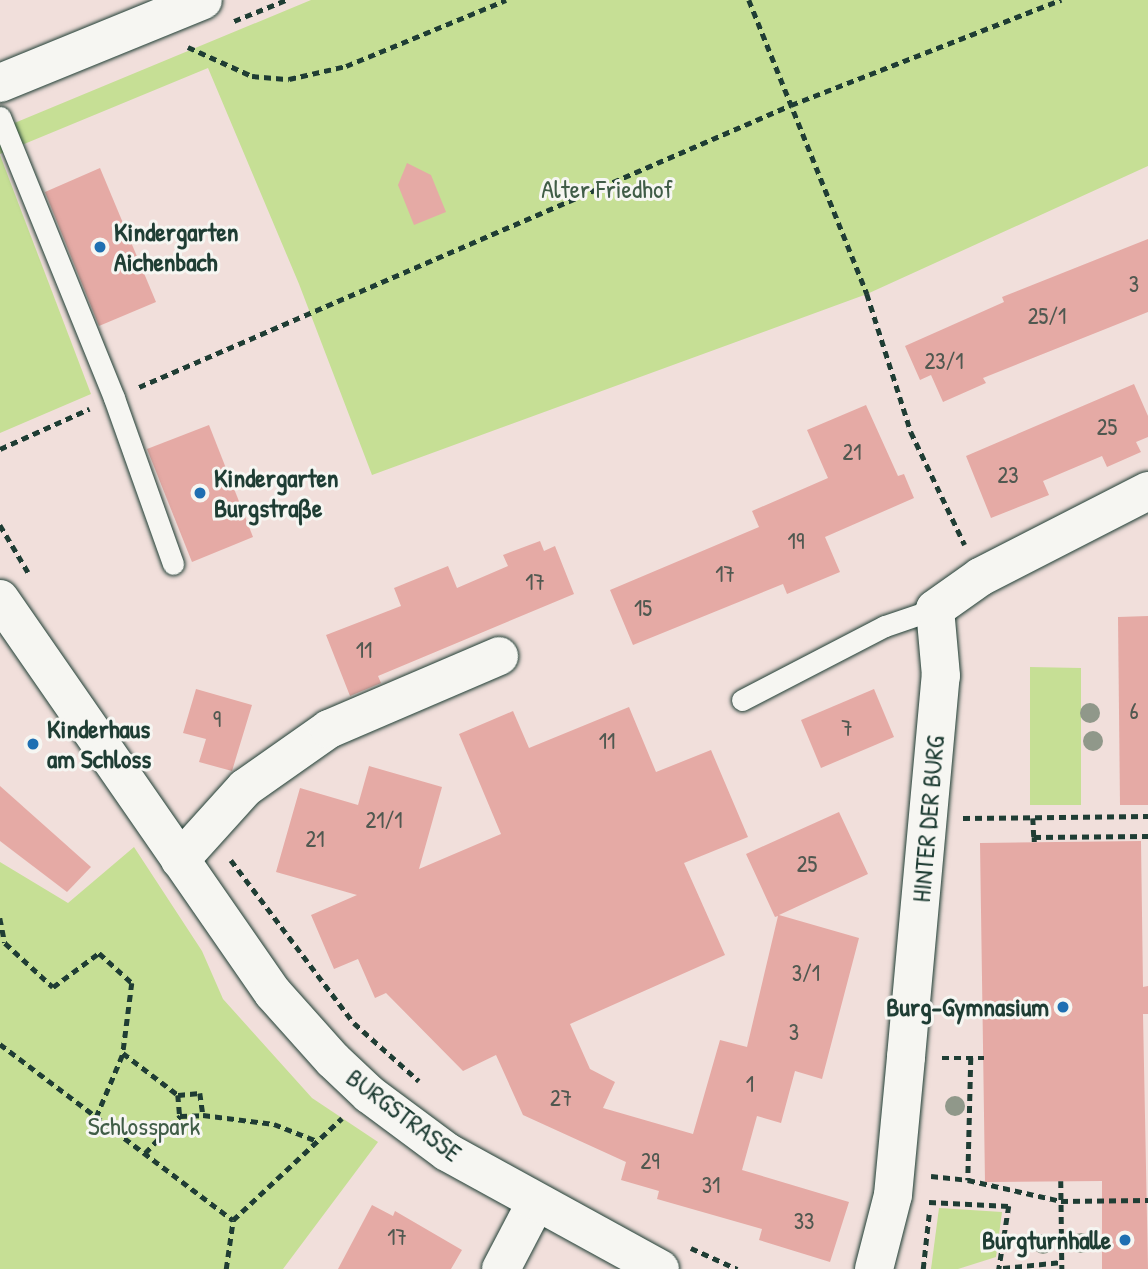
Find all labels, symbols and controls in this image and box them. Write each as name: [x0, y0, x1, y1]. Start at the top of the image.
park label: Alter Friedhof: [541, 173, 673, 205]
place label: Kindergarten Aichenbach: [114, 216, 238, 278]
marker: Kindergarten Aichenbach: [92, 239, 108, 255]
house number: 3: [1129, 270, 1139, 298]
house number: 25/1: [1028, 302, 1066, 330]
house number: 23/1: [924, 347, 964, 375]
house number: 25: [1097, 413, 1117, 441]
house number: 21: [842, 438, 862, 466]
house number: 23: [997, 461, 1019, 489]
place label: Kindergarten Burgstraße: [214, 462, 338, 524]
marker: Kindergarten Burgstraße: [192, 485, 208, 501]
house number: 19: [788, 527, 804, 555]
house number: 17: [715, 560, 735, 588]
house number: 17: [525, 568, 545, 596]
house number: 15: [634, 594, 652, 622]
house number: 11: [356, 636, 372, 664]
house number: 6: [1129, 697, 1139, 725]
house number: 9: [213, 705, 221, 733]
place label: Kinderhaus am Schloss: [47, 713, 151, 774]
house number: 7: [841, 714, 853, 742]
house number: 11: [599, 727, 615, 755]
street label: HINTER DER BURG: [905, 734, 951, 904]
marker: Kinderhaus am Schloss: [25, 736, 41, 752]
house number: 21/1: [365, 806, 403, 834]
house number: 21: [305, 825, 325, 853]
house number: 25: [797, 850, 817, 878]
house number: 3/1: [792, 959, 820, 987]
place label: Burg-Gymnasium: [886, 991, 1049, 1023]
marker: Burg-Gymnasium: [1055, 999, 1071, 1015]
house number: 3: [789, 1018, 799, 1046]
street label: BURGSTRASSE: [340, 1062, 468, 1168]
house number: 1: [746, 1070, 754, 1098]
house number: 27: [550, 1084, 572, 1112]
park label: Schlosspark: [88, 1110, 200, 1142]
house number: 29: [640, 1147, 660, 1175]
house number: 31: [702, 1171, 720, 1199]
house number: 33: [794, 1207, 814, 1235]
house number: 17: [387, 1223, 407, 1251]
place label: Burgturnhalle: [982, 1224, 1111, 1256]
marker: Burgturnhalle: [1117, 1232, 1133, 1248]

